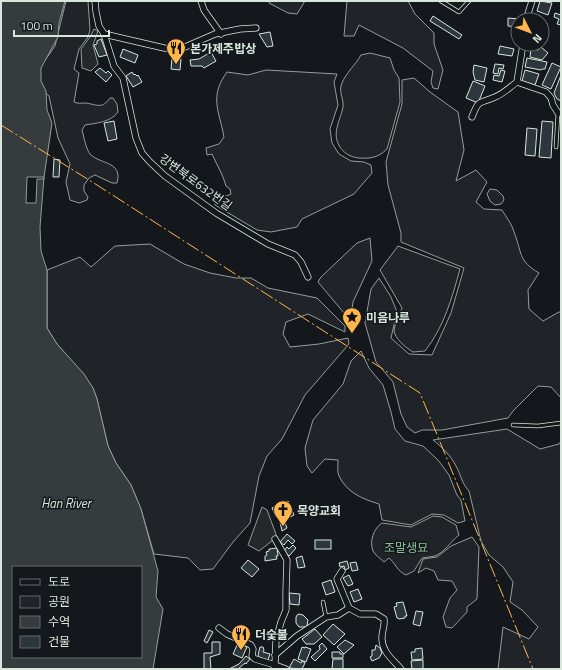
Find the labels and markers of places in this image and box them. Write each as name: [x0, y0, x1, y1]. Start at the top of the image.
restaurant icon: 본가제주밥상: [165, 37, 187, 65]
place label: 본가제주밥상: [190, 39, 256, 58]
place icon: 미음나루: [341, 306, 363, 334]
place label: 미음나루: [366, 308, 410, 327]
church icon: 목양교회: [272, 499, 294, 527]
place label: 목양교회: [297, 501, 341, 520]
restaurant icon: 더숯불: [230, 623, 252, 651]
place label: 더숯불: [255, 625, 288, 644]

